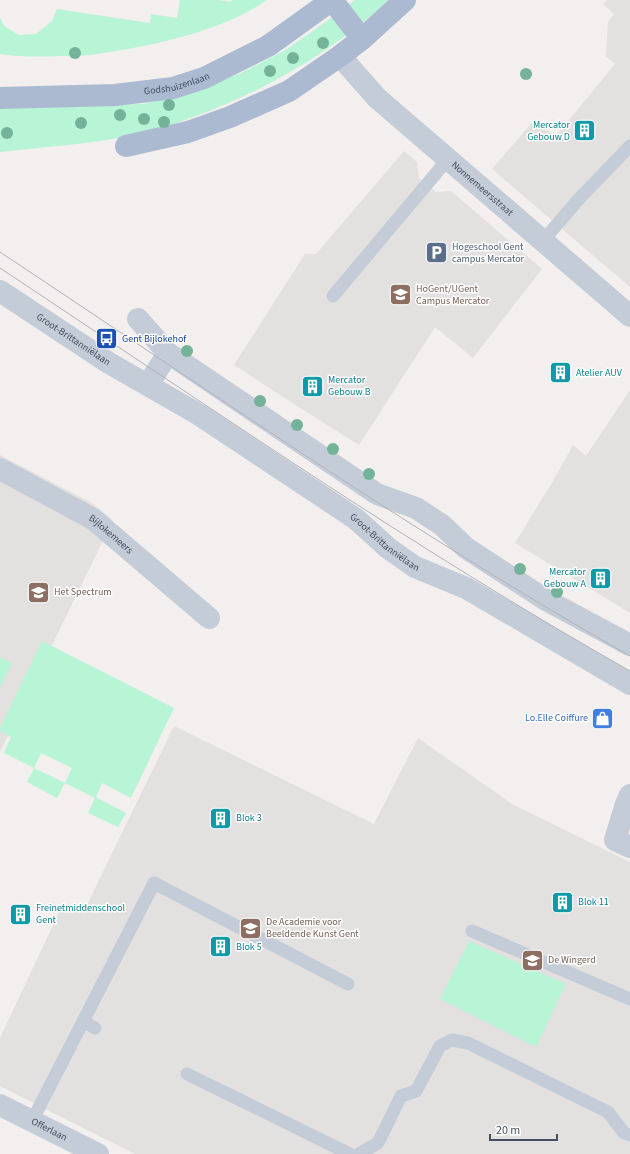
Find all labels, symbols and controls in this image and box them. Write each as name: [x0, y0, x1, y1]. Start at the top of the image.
street label: Godshuizenlaan: [143, 69, 212, 98]
place label: Mercator Gebouw D: [527, 118, 571, 144]
building icon: Mercator Gebouw D: [572, 118, 598, 144]
street label: Nonnemeersstraat: [448, 158, 517, 220]
parking icon: Hogeschool Gent campus Mercator: [423, 240, 449, 266]
place label: Hogeschool Gent campus Mercator: [452, 240, 525, 266]
school or university icon: HoGent/UGent Campus Mercator: [387, 282, 413, 308]
place label: HoGent/UGent Campus Mercator: [416, 282, 490, 308]
street label: Groot-Brittanniëlaan: [34, 310, 113, 369]
bus stop icon: Gent Bijlokehof: [94, 326, 120, 352]
place label: Gent Bijlokehof: [122, 332, 187, 346]
building icon: Atelier AUV: [548, 360, 574, 386]
place label: Atelier AUV: [576, 366, 623, 380]
building icon: Mercator Gebouw B: [300, 373, 326, 399]
place label: Mercator Gebouw B: [328, 373, 371, 399]
street label: Groot-Brittanniëlaan: [347, 510, 421, 575]
street label: Bijlokemeers: [86, 511, 136, 557]
place label: Mercator Gebouw A: [544, 565, 587, 591]
building icon: Mercator Gebouw A: [588, 565, 614, 591]
school or university icon: Het Spectrum: [26, 579, 52, 605]
place label: Het Spectrum: [54, 585, 112, 599]
shop icon: Lo.Elle Coiffure: [590, 705, 616, 731]
place label: Lo.Elle Coiffure: [525, 711, 588, 725]
building icon: Blok 3: [207, 805, 233, 831]
place label: Blok 3: [236, 811, 262, 825]
building icon: Blok 11: [549, 889, 575, 915]
place label: Blok 11: [578, 895, 609, 909]
building icon: Freinetmiddenschool Gent: [7, 901, 33, 927]
place label: Freinetmiddenschool Gent: [36, 901, 126, 927]
school or university icon: De Academie voor Beeldende Kunst Gent: [237, 915, 263, 941]
place label: De Academie voor Beeldende Kunst Gent: [266, 915, 359, 941]
building icon: Blok 5: [207, 934, 233, 960]
place label: Blok 5: [236, 940, 262, 954]
school or university icon: De Wingerd: [519, 947, 545, 973]
place label: De Wingerd: [548, 953, 596, 967]
street label: Offerlaan: [29, 1115, 70, 1145]
scale bar: [490, 1116, 557, 1142]
text: 20 m: [496, 1122, 520, 1139]

